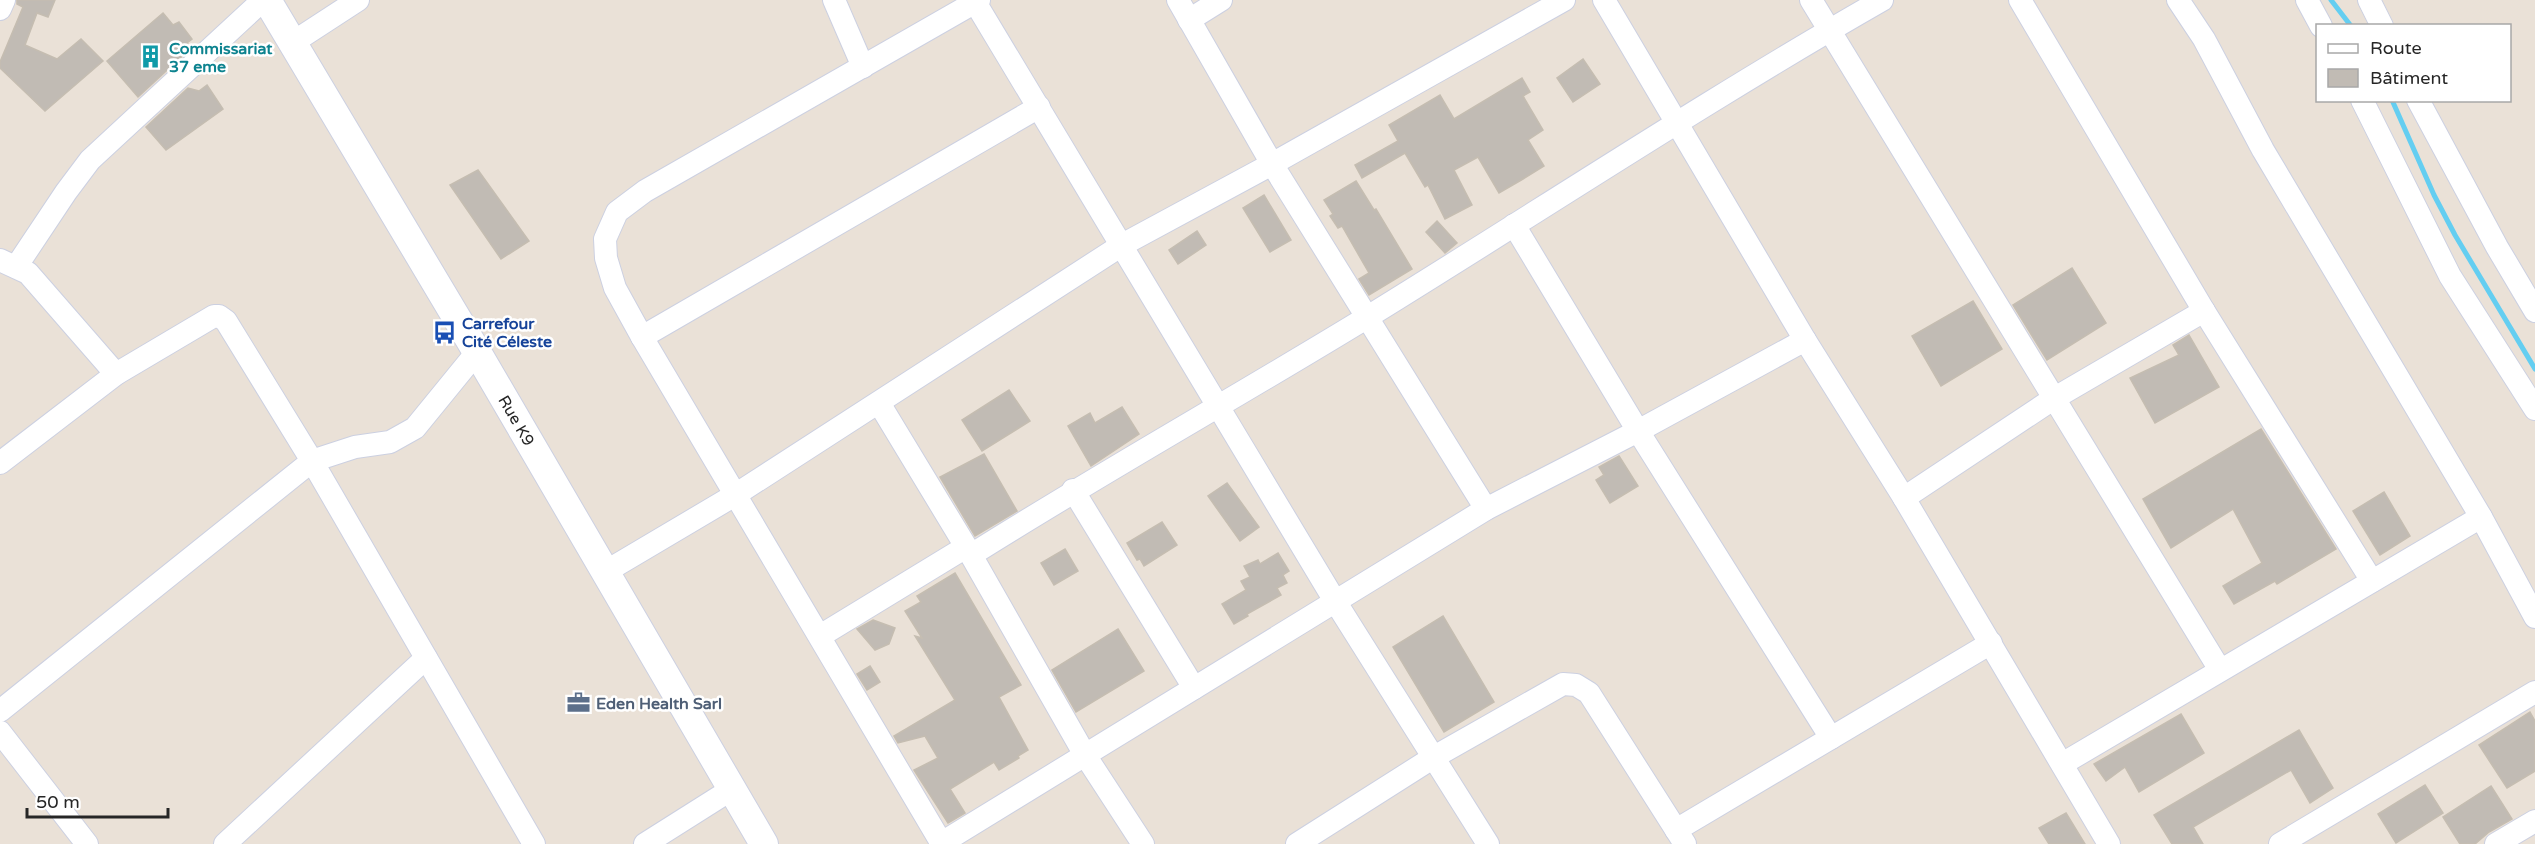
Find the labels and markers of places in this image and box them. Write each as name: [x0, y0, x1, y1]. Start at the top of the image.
place label: Commissariat 37 eme: [169, 39, 273, 77]
building icon: Commissariat 37 eme: [138, 44, 164, 70]
place label: Carrefour Cité Céleste: [462, 314, 552, 352]
bus stop icon: Carrefour Cité Céleste: [431, 319, 457, 345]
office icon: Eden Health Sarl: [565, 690, 591, 716]
place label: Eden Health Sarl: [596, 694, 722, 714]

